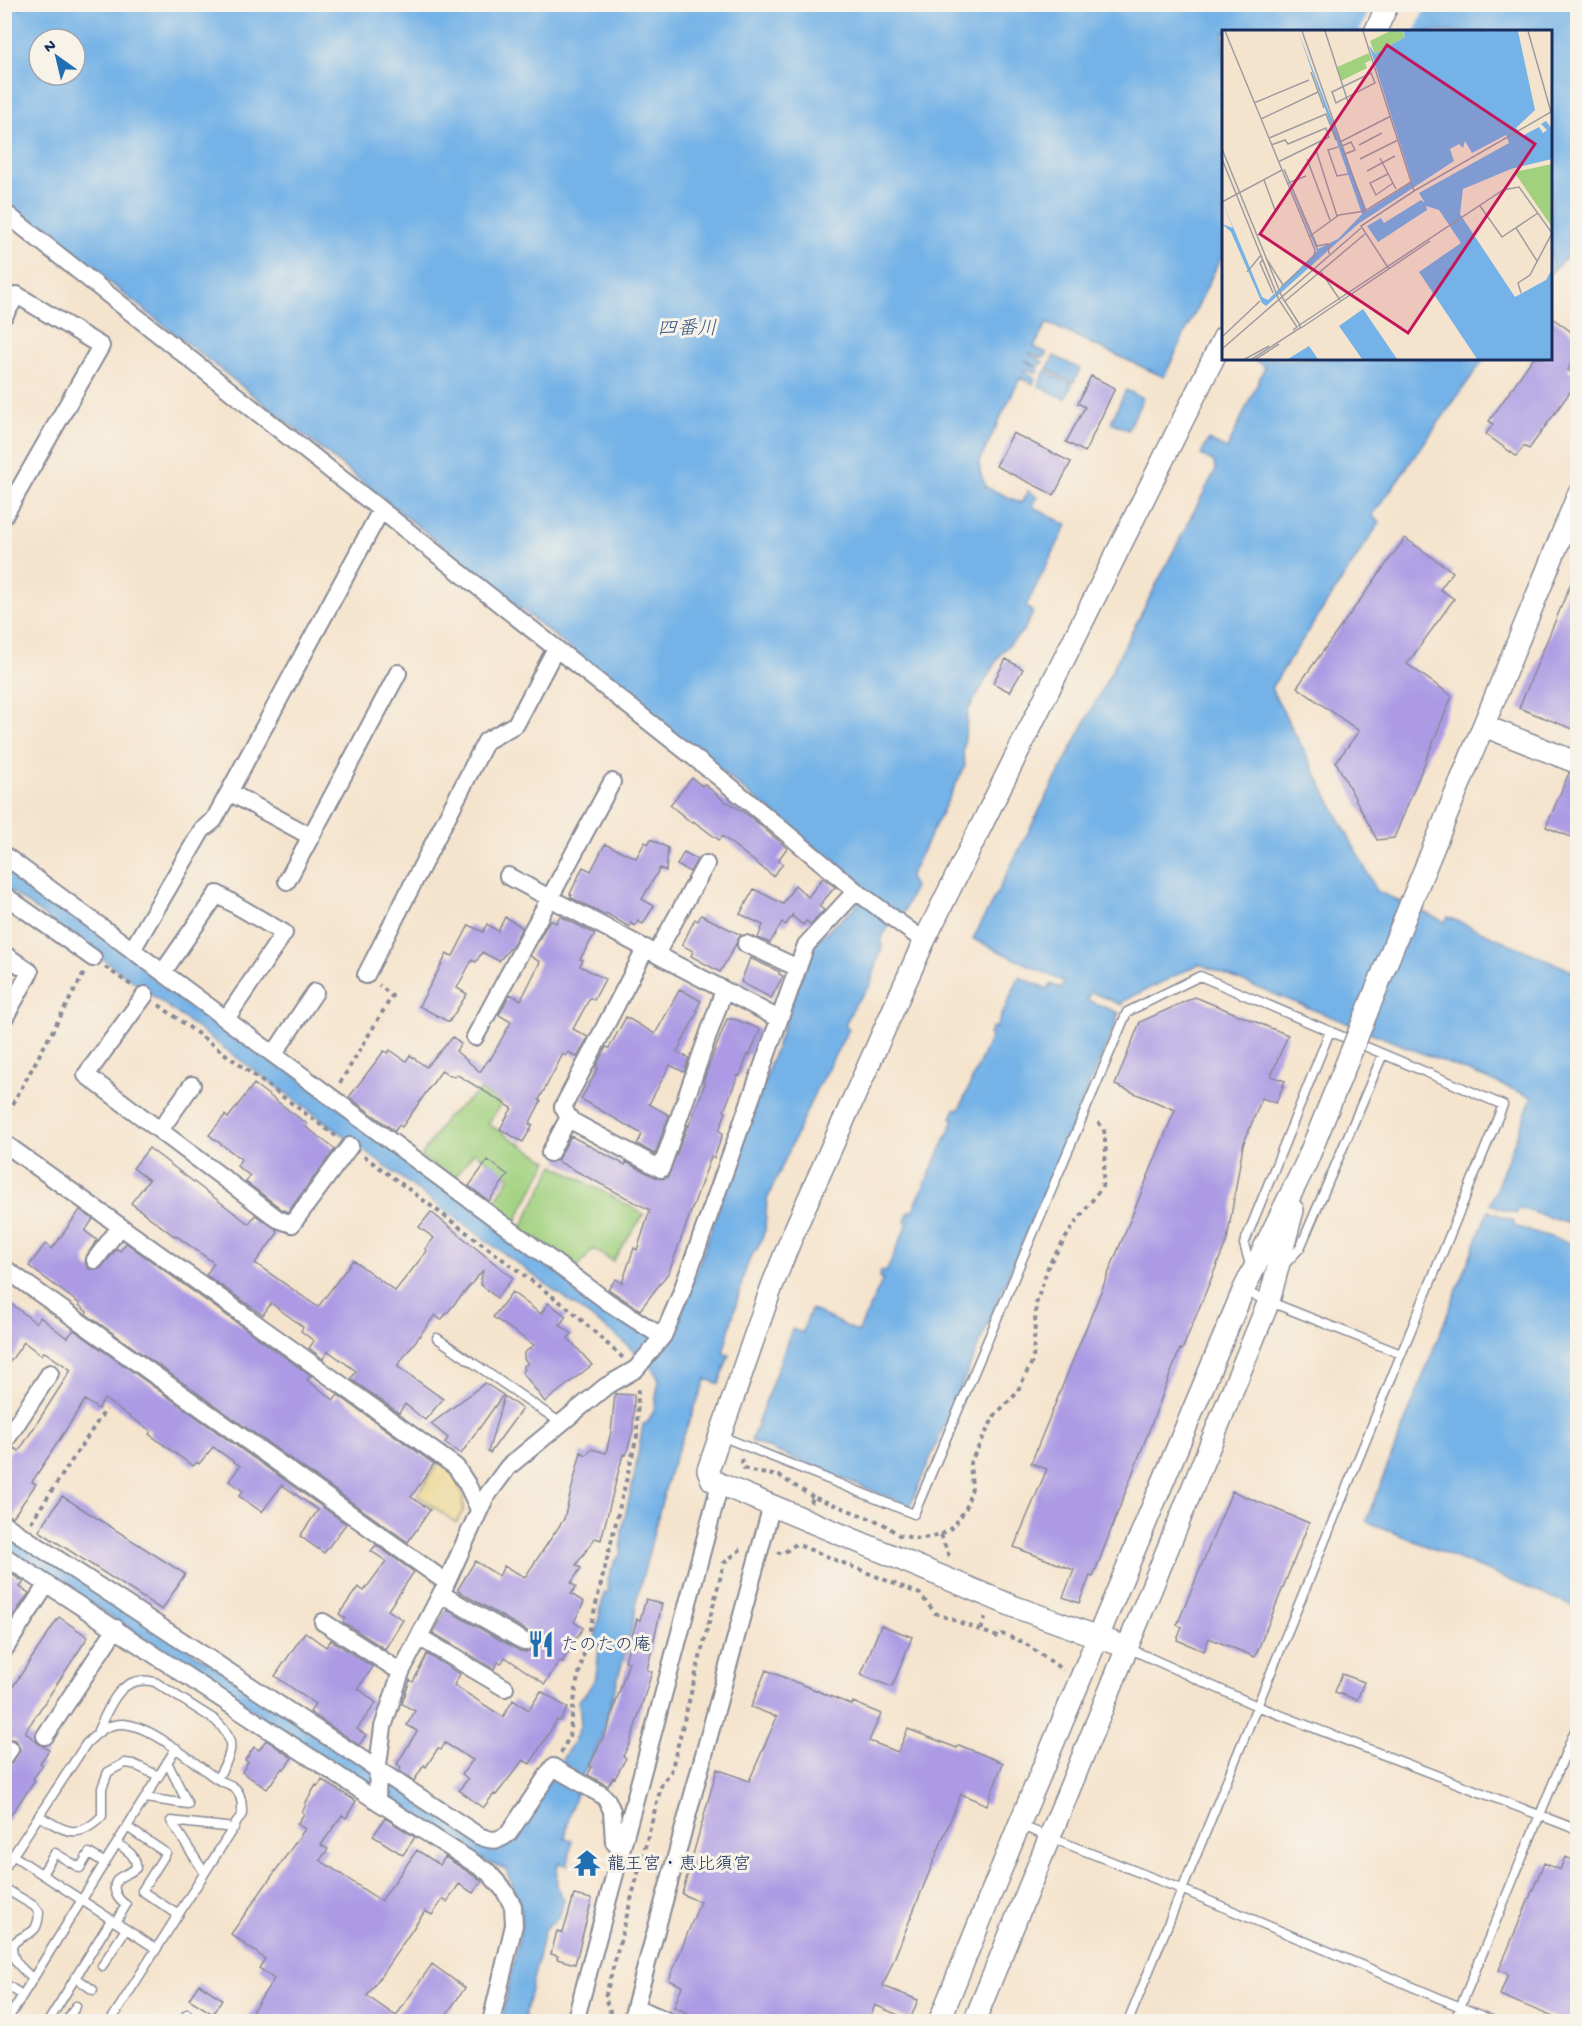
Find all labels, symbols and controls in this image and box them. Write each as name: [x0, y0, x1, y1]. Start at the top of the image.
north arrow: [27, 27, 87, 87]
inset map: [1222, 30, 1552, 360]
text: N: [41, 36, 61, 58]
water label: 四番川: [657, 318, 717, 342]
restaurant icon: たのたの庵: [526, 1629, 556, 1659]
place label: たのたの庵: [561, 1635, 651, 1657]
temple icon: 龍王宮・恵比須宮: [572, 1848, 602, 1878]
place label: 龍王宮・恵比須宮: [607, 1854, 751, 1876]

